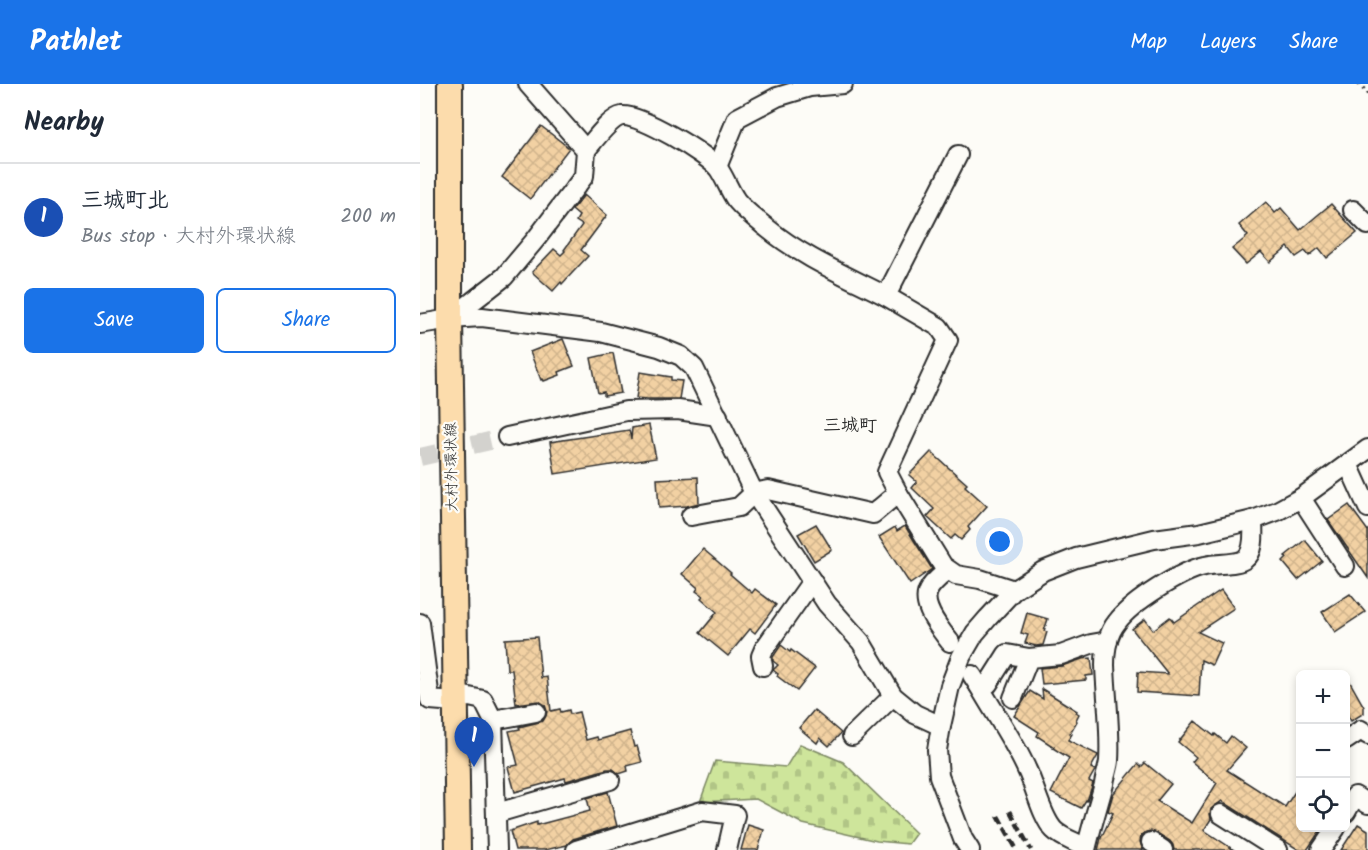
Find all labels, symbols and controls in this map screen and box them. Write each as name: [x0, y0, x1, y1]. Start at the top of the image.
text: Pathlet: [30, 20, 122, 65]
text: Map: [1130, 26, 1167, 59]
text: Layers: [1200, 26, 1256, 59]
text: Share: [1289, 26, 1338, 59]
text: Nearby: [24, 102, 104, 144]
text: 三城町北: [81, 184, 169, 219]
text: 1: [40, 201, 47, 233]
text: 200 m: [340, 201, 396, 233]
text: Bus stop · 大村外環状線: [81, 221, 296, 253]
button: Save: [24, 288, 204, 353]
button: Share: [216, 288, 396, 353]
district label: 三城町: [823, 412, 877, 441]
street label: 大村外環状線: [439, 422, 465, 512]
your location: [985, 527, 1014, 556]
map controls: [1296, 670, 1350, 832]
button: +: [1296, 670, 1350, 724]
pin: 1: [454, 718, 494, 767]
button: −: [1296, 724, 1350, 778]
button: locate: [1296, 778, 1350, 832]

